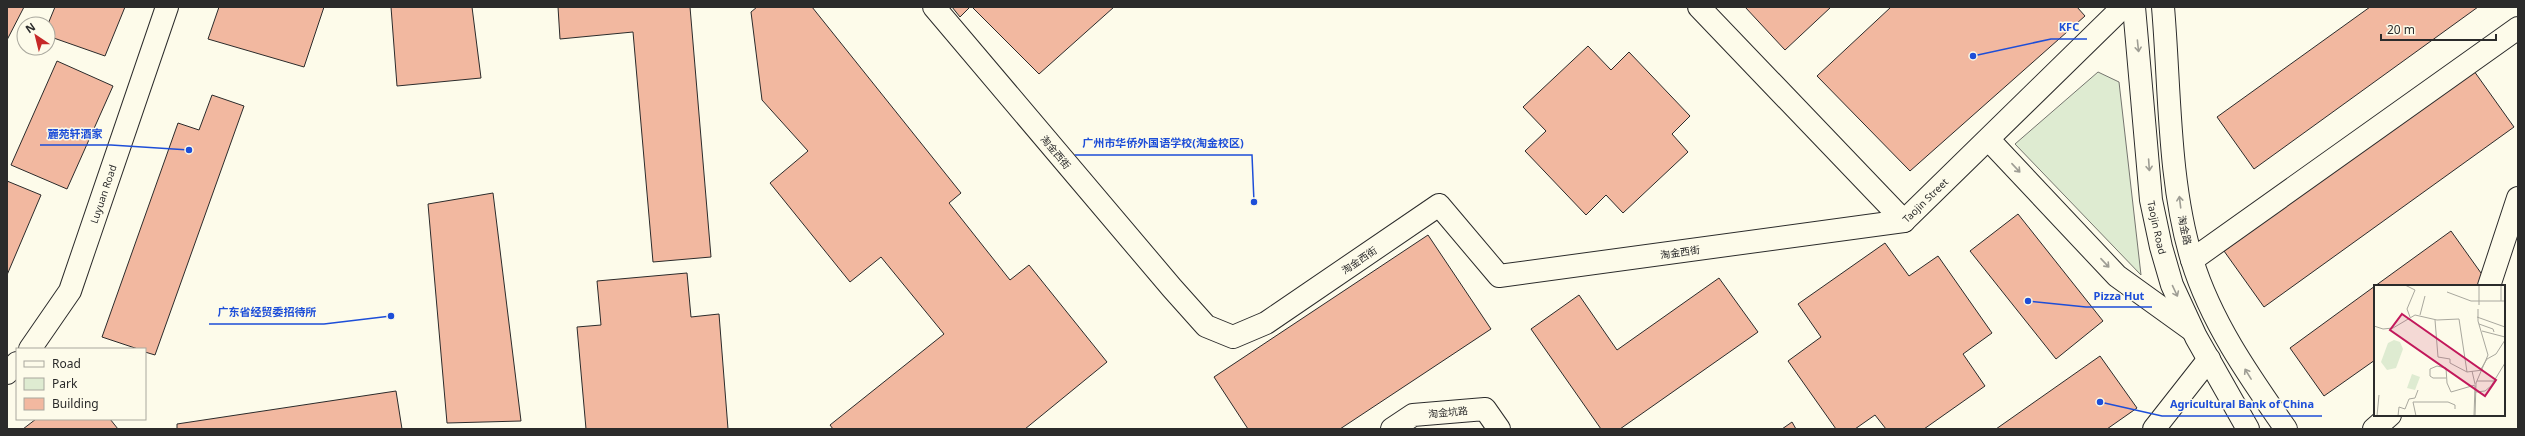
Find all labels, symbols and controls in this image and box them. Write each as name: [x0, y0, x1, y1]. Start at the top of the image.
north arrow: [16, 16, 56, 56]
callout: KFC: [2051, 16, 2087, 39]
scale bar: [2381, 16, 2496, 42]
text: N: [22, 19, 38, 36]
text: KFC: [2059, 19, 2079, 34]
text: 20 m: [2387, 21, 2415, 38]
one-way arrow: [2135, 39, 2142, 52]
callout: 麓苑轩酒家: [40, 122, 111, 145]
text: 麓苑轩酒家: [48, 126, 103, 141]
street label: 淘金西街: [1038, 132, 1074, 172]
callout: 广州市华侨外国语学校(淘金校区): [1075, 132, 1252, 155]
text: 广州市华侨外国语学校(淘金校区): [1082, 135, 1244, 150]
one-way arrow: [2145, 158, 2152, 171]
street label: Luyuan Road: [87, 163, 120, 225]
one-way arrow: [2011, 163, 2020, 173]
street label: Taojin Street: [1899, 175, 1951, 226]
one-way arrow: [2176, 196, 2184, 209]
street label: Taojin Road: [2144, 200, 2170, 256]
street label: 淘金路: [2175, 214, 2195, 246]
street label: 淘金西街: [1659, 242, 1701, 262]
street label: 淘金西街: [1339, 243, 1379, 277]
one-way arrow: [2100, 258, 2110, 268]
callout: Pizza Hut: [2086, 284, 2152, 307]
one-way arrow: [2172, 285, 2179, 297]
inset map: [2374, 285, 2505, 416]
text: Pizza Hut: [2094, 288, 2145, 303]
callout: 广东省经贸委招待所: [209, 301, 324, 324]
text: 广东省经贸委招待所: [218, 304, 317, 319]
legend: [16, 348, 146, 420]
text: Road: [52, 355, 81, 372]
one-way arrow: [2244, 369, 2252, 380]
text: Park: [52, 375, 78, 392]
callout: Agricultural Bank of China: [2162, 393, 2322, 416]
text: Building: [52, 395, 99, 412]
text: Agricultural Bank of China: [2170, 396, 2314, 411]
street label: 淘金坑路: [1427, 403, 1469, 421]

